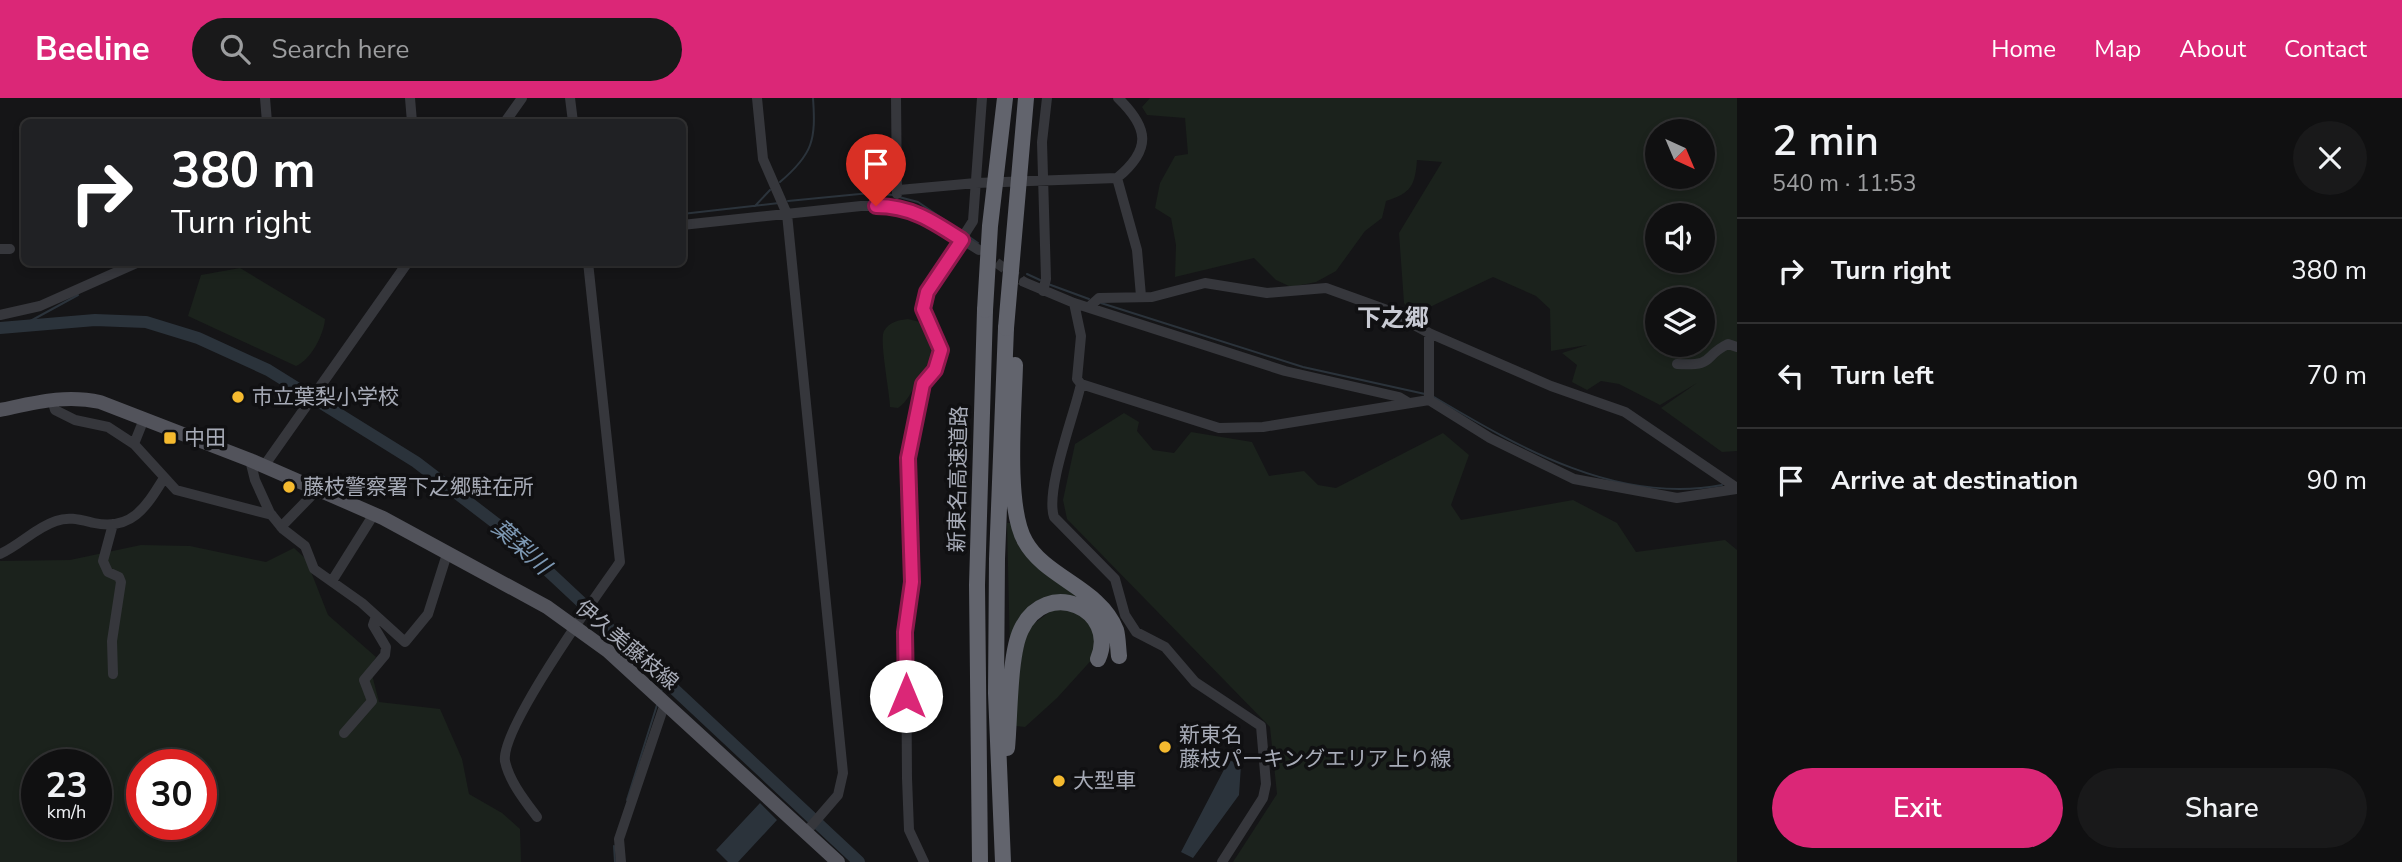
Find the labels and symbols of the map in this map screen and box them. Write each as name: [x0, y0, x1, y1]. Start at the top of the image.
north arrow: [1645, 119, 1715, 189]
pin: [846, 134, 906, 206]
district label: 下之郷: [1357, 302, 1429, 334]
place label: 市立葉梨小学校: [252, 383, 399, 411]
marker: 市立葉梨小学校: [230, 389, 246, 405]
street label: 新東名高速道路: [943, 405, 973, 553]
place label: 中田: [184, 424, 226, 452]
marker: 中田: [162, 430, 178, 446]
place label: 藤枝警察署下之郷駐在所: [303, 473, 534, 501]
marker: 藤枝警察署下之郷駐在所: [281, 479, 297, 495]
water label: 葉梨川: [485, 512, 559, 584]
street label: 伊久美藤枝線: [570, 594, 684, 696]
position arrow: [869, 659, 943, 733]
place label: 新東名 藤枝パーキングエリア上り線: [1179, 721, 1451, 773]
marker: 新東名 藤枝パーキングエリア上り線: [1157, 739, 1173, 755]
speed limit sign: 30: [126, 749, 217, 840]
place label: 大型車: [1073, 767, 1136, 795]
marker: 大型車: [1051, 773, 1067, 789]

